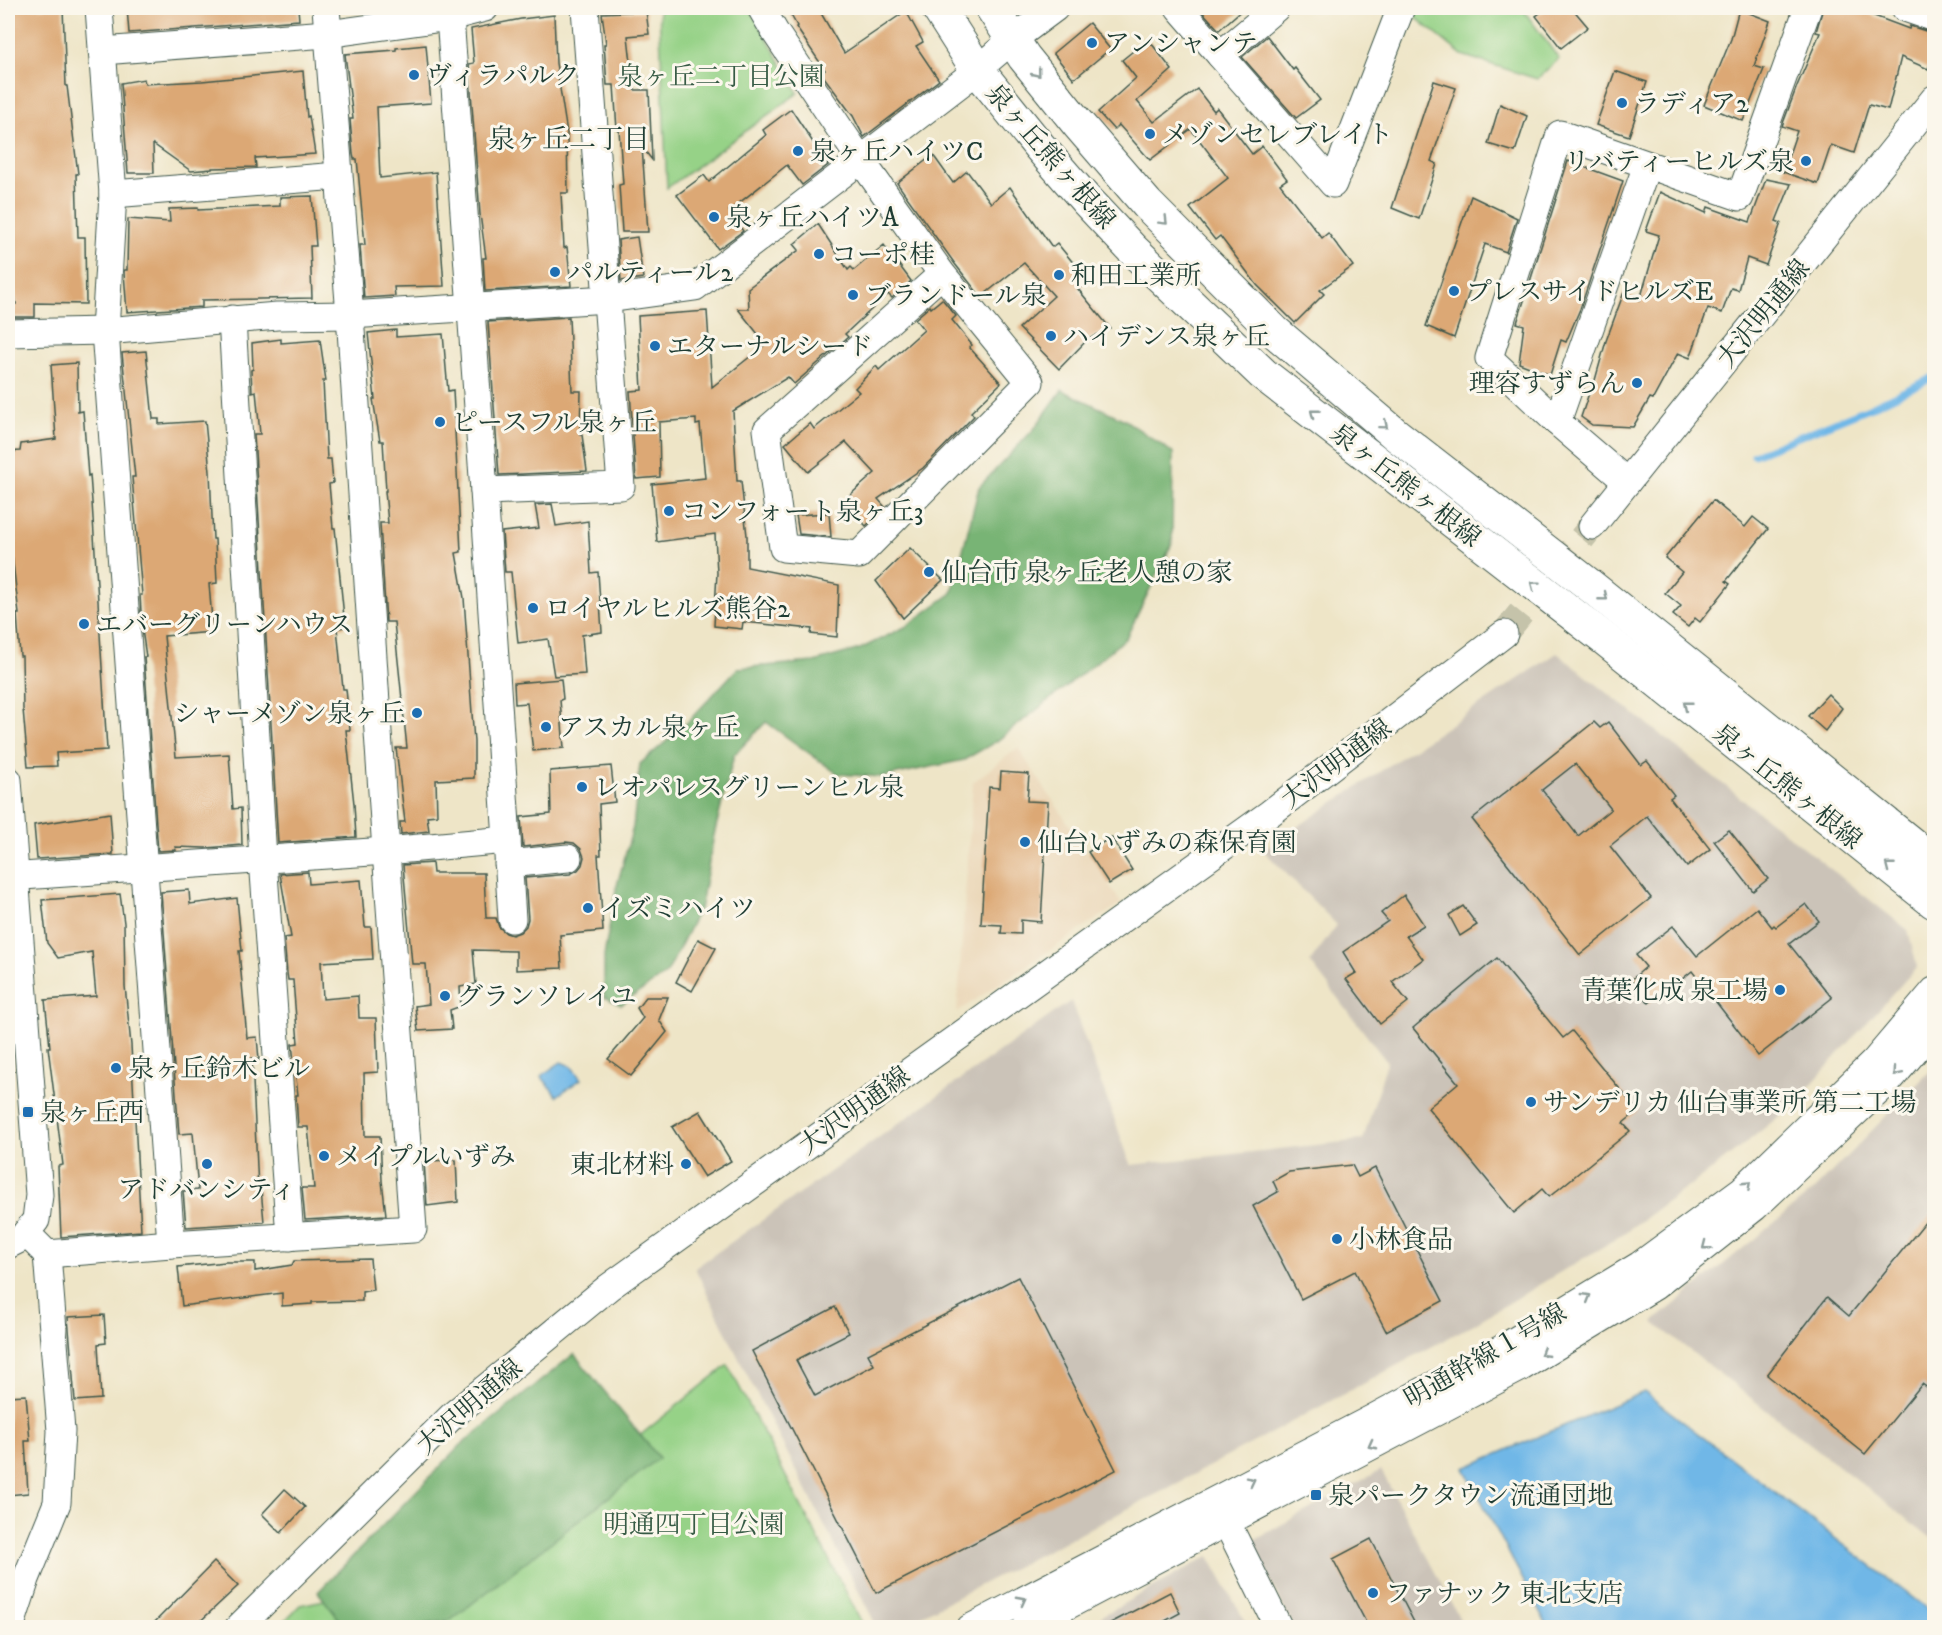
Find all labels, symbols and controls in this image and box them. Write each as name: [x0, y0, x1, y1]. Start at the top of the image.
place label: アンシャンテ: [1104, 28, 1258, 61]
marker: アンシャンテ: [1085, 36, 1099, 50]
place label: ヴィラパルク: [426, 60, 580, 93]
park label: 泉ヶ丘二丁目公園: [617, 61, 825, 94]
one-way arrow: [1030, 66, 1041, 77]
marker: ヴィラパルク: [407, 68, 421, 82]
street label: 泉ヶ丘熊ヶ根線: [978, 77, 1122, 236]
place label: ラディア2: [1634, 88, 1749, 121]
marker: ラディア2: [1615, 96, 1629, 110]
place label: メゾンセレブレイト: [1162, 119, 1393, 152]
district label: 泉ヶ丘二丁目: [488, 123, 650, 157]
marker: メゾンセレブレイト: [1143, 127, 1157, 141]
place label: 泉ヶ丘ハイツC: [810, 136, 983, 169]
marker: 泉ヶ丘ハイツC: [791, 144, 805, 158]
place label: リバティーヒルズ泉: [1564, 146, 1794, 179]
marker: リバティーヒルズ泉: [1799, 154, 1813, 168]
place label: 泉ヶ丘ハイツA: [726, 202, 899, 235]
marker: 泉ヶ丘ハイツA: [707, 210, 721, 224]
one-way arrow: [1157, 214, 1168, 225]
place label: コーポ桂: [831, 239, 935, 272]
marker: コーポ桂: [812, 247, 826, 261]
street label: 大沢明通線: [1710, 253, 1818, 375]
place label: パルティール2: [567, 257, 733, 290]
place label: 和田工業所: [1071, 260, 1201, 293]
marker: パルティール2: [548, 265, 562, 279]
marker: 和田工業所: [1052, 268, 1066, 282]
place label: プレスサイドヒルズE: [1466, 276, 1713, 309]
place label: ブランドール泉: [865, 280, 1046, 313]
marker: プレスサイドヒルズE: [1447, 284, 1461, 298]
marker: ブランドール泉: [846, 288, 860, 302]
place label: ハイデンス泉ヶ丘: [1063, 321, 1270, 354]
marker: ハイデンス泉ヶ丘: [1044, 329, 1058, 343]
place label: エターナルシード: [667, 331, 873, 364]
marker: エターナルシード: [648, 339, 662, 353]
place label: 理容すずらん: [1469, 368, 1625, 401]
marker: 理容すずらん: [1630, 376, 1644, 390]
place label: ピースフル泉ヶ丘: [452, 407, 657, 440]
one-way arrow: [1309, 409, 1320, 420]
marker: ピースフル泉ヶ丘: [433, 415, 447, 429]
street label: 泉ヶ丘熊ヶ根線: [1323, 417, 1487, 555]
one-way arrow: [1377, 418, 1388, 429]
place label: コンフォート泉ヶ丘3: [681, 496, 923, 529]
marker: コンフォート泉ヶ丘3: [662, 504, 676, 518]
place label: 仙台市 泉ヶ丘老人憩の家: [941, 557, 1233, 590]
marker: 仙台市 泉ヶ丘老人憩の家: [922, 565, 936, 579]
one-way arrow: [1529, 581, 1540, 592]
one-way arrow: [1597, 589, 1608, 600]
place label: ロイヤルヒルズ熊谷2: [545, 593, 790, 626]
marker: ロイヤルヒルズ熊谷2: [526, 601, 540, 615]
place label: エバーグリーンハウス: [96, 609, 353, 642]
marker: エバーグリーンハウス: [77, 617, 91, 631]
place label: シャーメゾン泉ヶ丘: [174, 698, 405, 731]
one-way arrow: [1683, 701, 1694, 712]
marker: シャーメゾン泉ヶ丘: [410, 706, 424, 720]
place label: アスカル泉ヶ丘: [558, 712, 739, 745]
street label: 大沢明通線: [1275, 712, 1399, 816]
street label: 泉ヶ丘熊ヶ根線: [1706, 717, 1868, 857]
marker: アスカル泉ヶ丘: [539, 720, 553, 734]
place label: レオパレスグリーンヒル泉: [594, 772, 904, 805]
marker: レオパレスグリーンヒル泉: [575, 780, 589, 794]
place label: 仙台いずみの森保育園: [1037, 827, 1297, 860]
marker: 仙台いずみの森保育園: [1018, 835, 1032, 849]
one-way arrow: [1884, 862, 1895, 873]
place label: イズミハイツ: [600, 893, 756, 926]
marker: イズミハイツ: [581, 901, 595, 915]
place label: 青葉化成 泉工場: [1580, 975, 1768, 1008]
place label: グランソレイユ: [457, 981, 637, 1014]
marker: 青葉化成 泉工場: [1773, 983, 1787, 997]
marker: グランソレイユ: [438, 989, 452, 1003]
place label: 泉ヶ丘鈴木ビル: [128, 1053, 310, 1086]
street label: 大沢明通線: [793, 1060, 917, 1163]
marker: 泉ヶ丘鈴木ビル: [109, 1061, 123, 1075]
one-way arrow: [1893, 1065, 1904, 1076]
place label: サンデリカ 仙台事業所 第二工場: [1543, 1087, 1917, 1120]
marker: サンデリカ 仙台事業所 第二工場: [1524, 1095, 1538, 1109]
place label: 泉ヶ丘西: [40, 1097, 144, 1130]
marker: 泉ヶ丘西: [21, 1105, 35, 1119]
place label: メイプルいずみ: [336, 1141, 516, 1174]
marker: メイプルいずみ: [317, 1149, 331, 1163]
place label: 東北材料: [570, 1149, 674, 1182]
marker: アドバンシティ: [200, 1157, 214, 1171]
marker: 東北材料: [679, 1157, 693, 1171]
place label: アドバンシティ: [118, 1174, 296, 1207]
one-way arrow: [1740, 1181, 1751, 1192]
place label: 小林食品: [1349, 1224, 1453, 1257]
marker: 小林食品: [1330, 1232, 1344, 1246]
one-way arrow: [1702, 1238, 1713, 1249]
one-way arrow: [1581, 1292, 1591, 1304]
street label: 明通幹線１号線: [1399, 1297, 1573, 1416]
one-way arrow: [1540, 1346, 1550, 1358]
street label: 大沢明通線: [410, 1352, 530, 1462]
one-way arrow: [1368, 1438, 1378, 1449]
one-way arrow: [1245, 1477, 1255, 1488]
place label: 泉パークタウン流通団地: [1328, 1480, 1613, 1513]
marker: 泉パークタウン流通団地: [1309, 1488, 1323, 1502]
park label: 明通四丁目公園: [603, 1509, 785, 1542]
place label: ファナック 東北支店: [1385, 1578, 1624, 1611]
marker: ファナック 東北支店: [1366, 1586, 1380, 1600]
one-way arrow: [1016, 1596, 1027, 1608]

